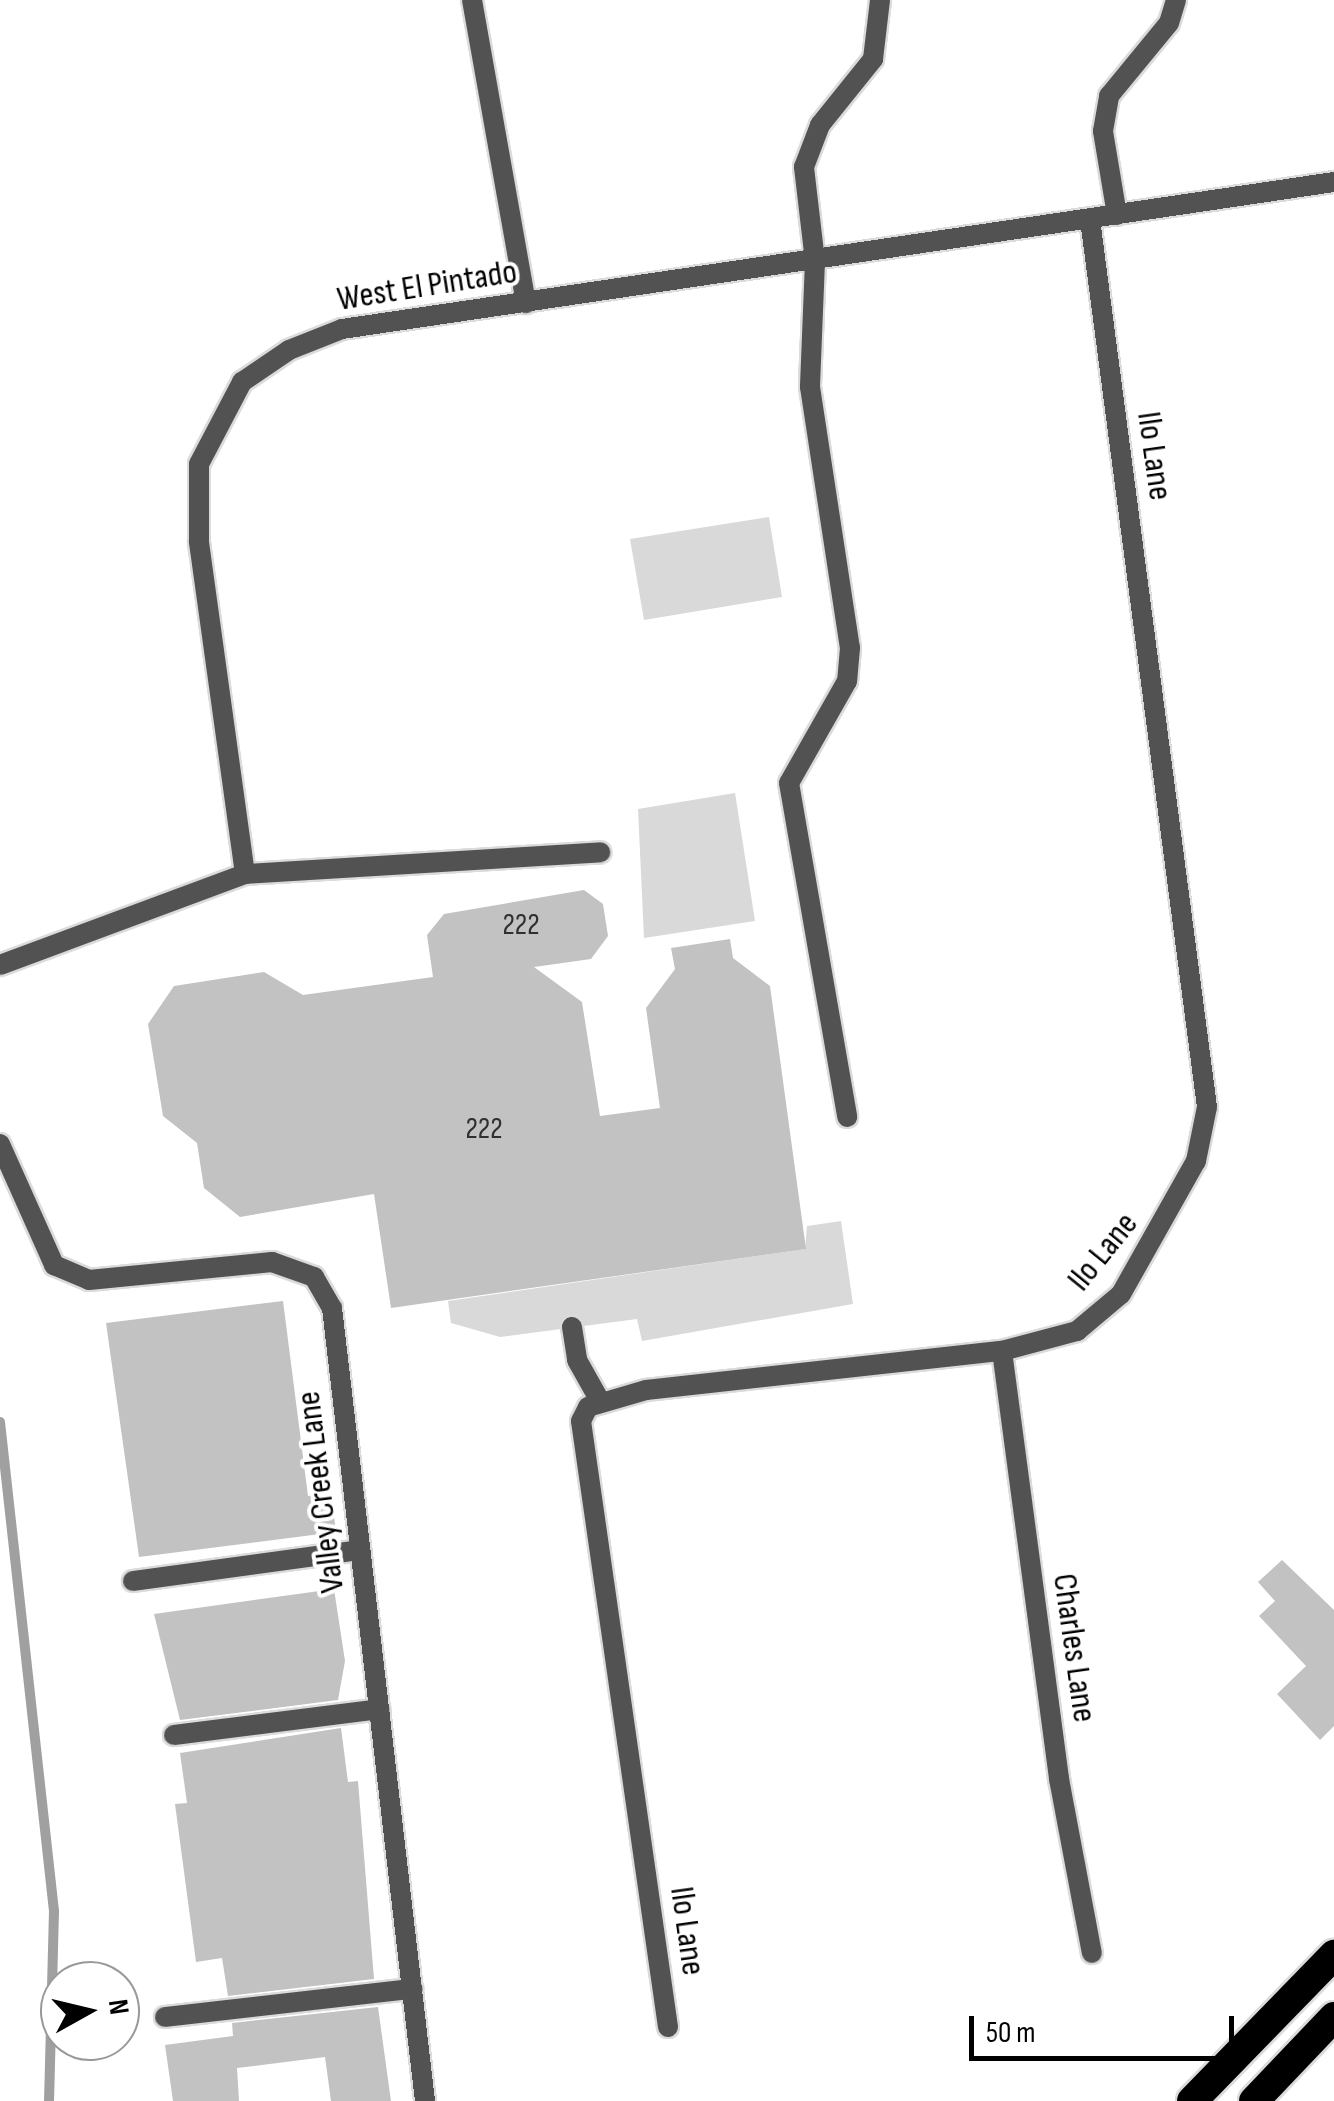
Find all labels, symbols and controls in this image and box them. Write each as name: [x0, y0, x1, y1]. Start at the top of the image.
street label: West El Pintado: [334, 251, 520, 321]
street label: Ilo Lane: [1127, 409, 1181, 503]
house number: 222: [502, 907, 540, 943]
house number: 222: [465, 1111, 503, 1147]
street label: Ilo Lane: [1059, 1204, 1147, 1300]
street label: Valley Creek Lane: [288, 1389, 354, 1595]
street label: Charles Lane: [1043, 1571, 1105, 1725]
street label: Ilo Lane: [660, 1884, 714, 1978]
north arrow: [40, 1961, 140, 2061]
scale bar: [974, 1996, 1239, 2058]
text: N: [101, 1997, 136, 2017]
text: 50 m: [986, 2015, 1035, 2051]

